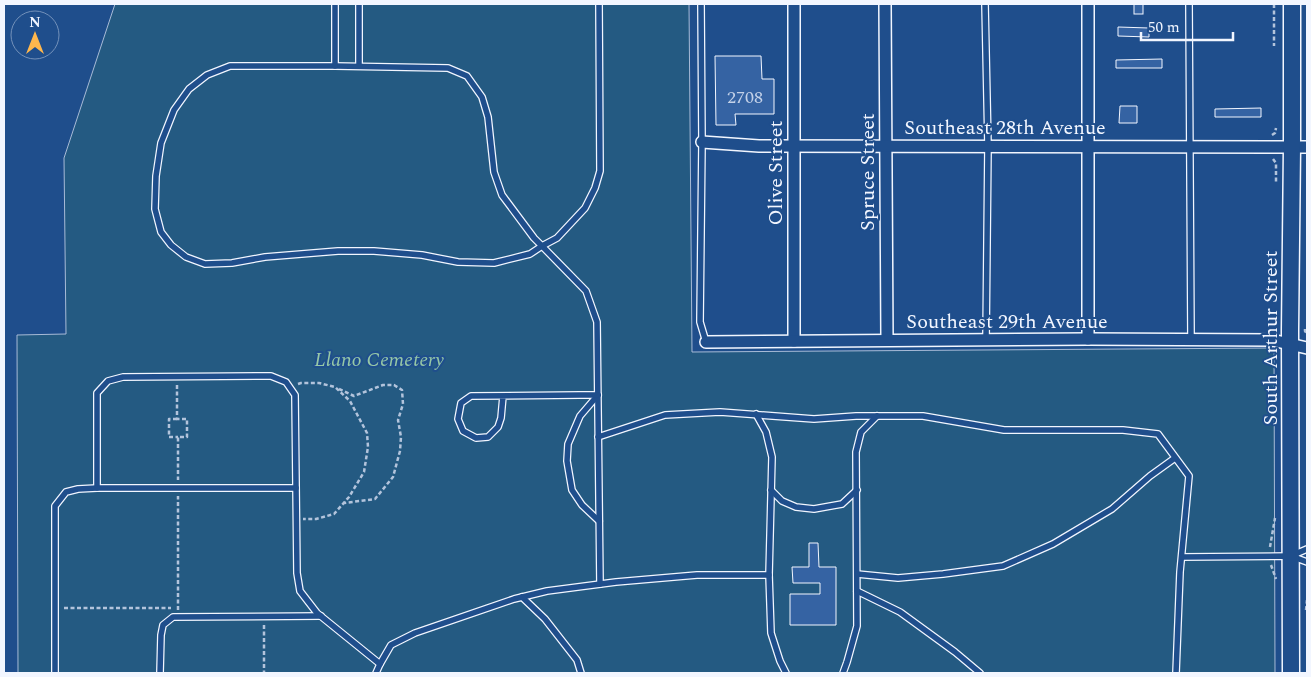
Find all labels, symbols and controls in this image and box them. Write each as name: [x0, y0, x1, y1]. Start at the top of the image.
north arrow: [10, 10, 60, 60]
scale bar: [1141, 10, 1234, 42]
text: N: [29, 12, 41, 33]
text: 50 m: [1148, 16, 1180, 39]
house number: 2708: [727, 84, 763, 111]
street label: Spruce Street: [853, 113, 883, 231]
street label: Southeast 28th Avenue: [904, 113, 1106, 143]
street label: Olive Street: [761, 120, 791, 226]
street label: South Arthur Street: [1256, 250, 1286, 426]
street label: Southeast 29th Avenue: [906, 307, 1108, 337]
park label: Llano Cemetery: [314, 345, 444, 375]

